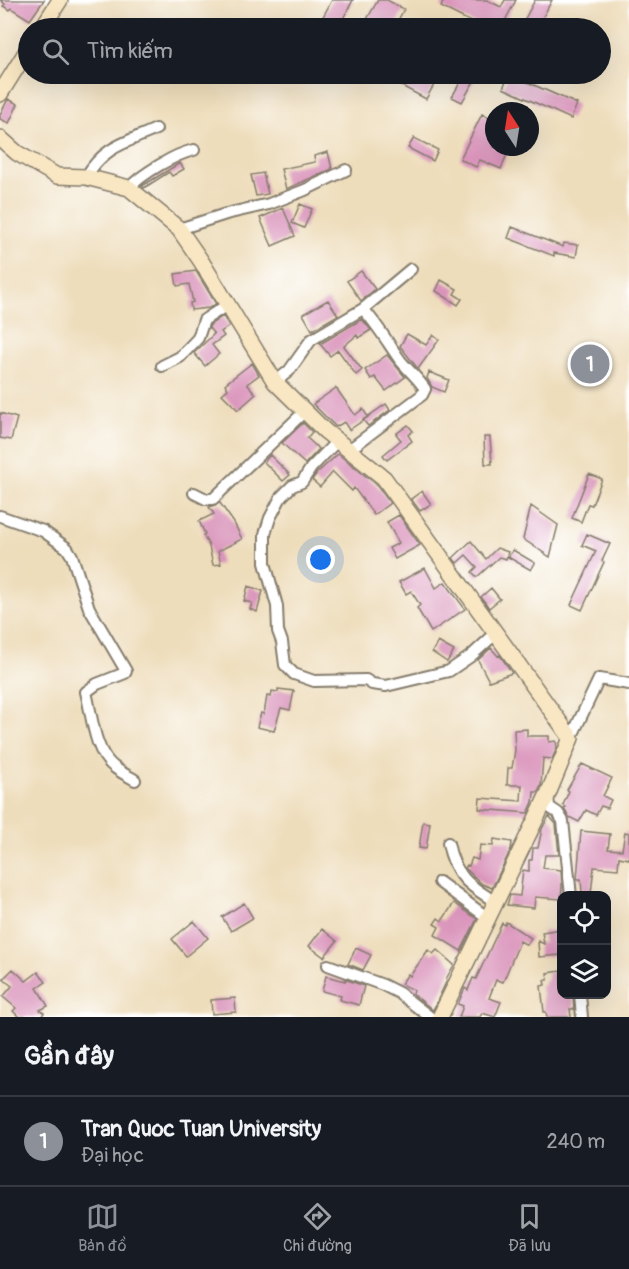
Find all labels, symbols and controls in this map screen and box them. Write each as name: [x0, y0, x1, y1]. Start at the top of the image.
search box: [18, 18, 611, 84]
icon: search: [39, 35, 72, 68]
text: Tìm kiếm: [87, 37, 173, 65]
north arrow: [485, 102, 539, 156]
pin: 1: [570, 342, 610, 386]
your location: [306, 545, 335, 574]
map controls: [557, 891, 611, 999]
button: locate: [557, 891, 611, 945]
button: layers: [557, 945, 611, 999]
text: Gần đây: [24, 1040, 114, 1072]
text: Tran Quoc Tuan University: [81, 1115, 321, 1143]
text: 1: [40, 1129, 47, 1154]
text: 240 m: [546, 1129, 605, 1154]
text: Đại học: [81, 1143, 144, 1168]
tab: Bản đồ: [78, 1200, 126, 1256]
tab: Chỉ đường: [283, 1200, 352, 1256]
tab: Đã lưu: [508, 1200, 551, 1256]

